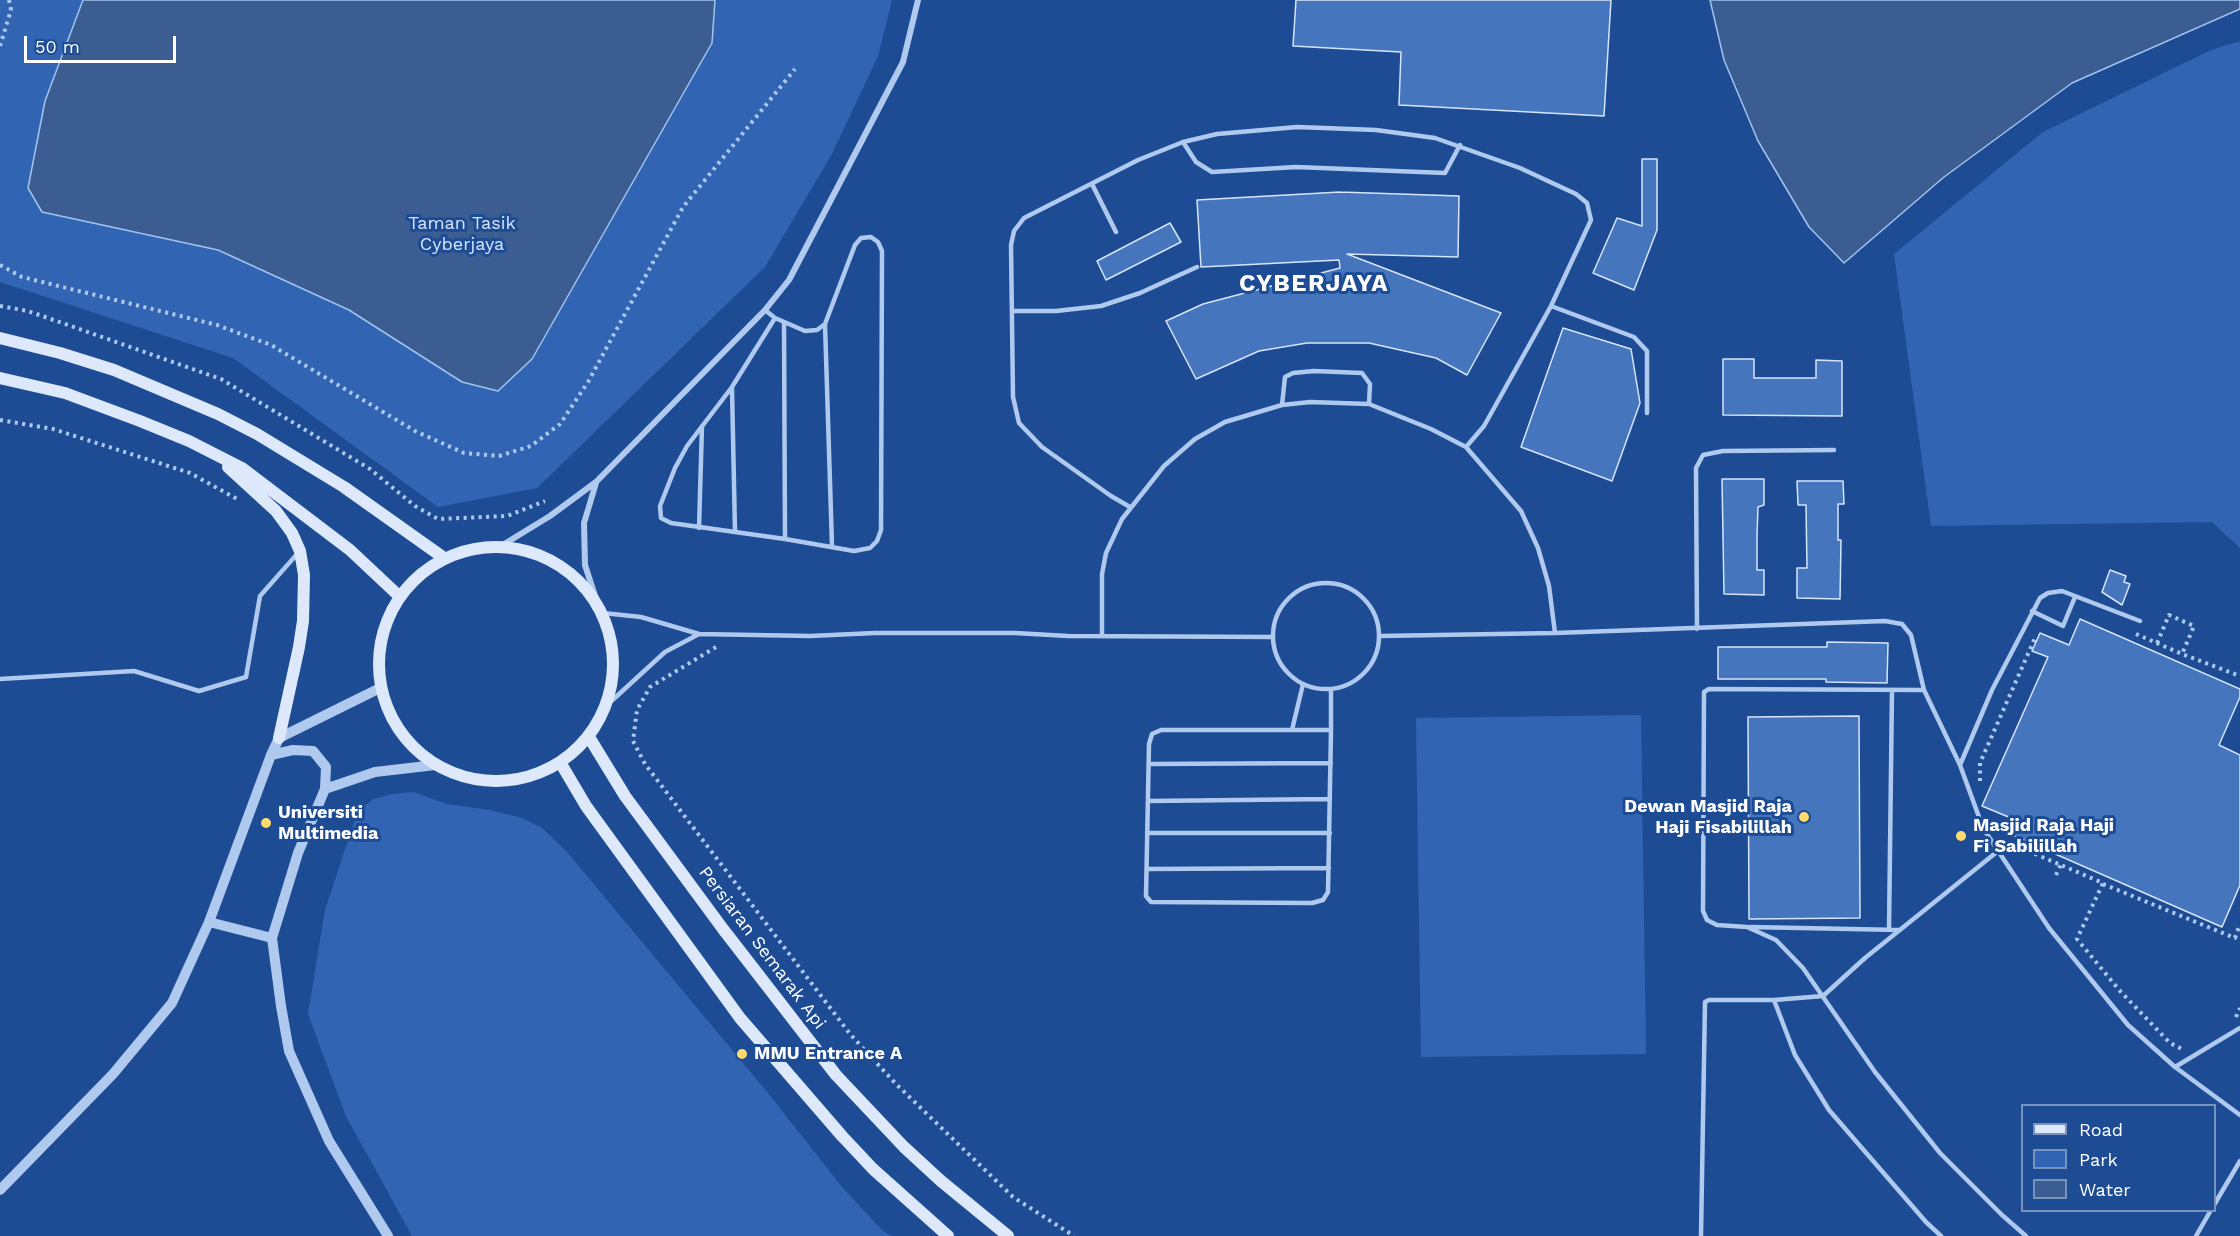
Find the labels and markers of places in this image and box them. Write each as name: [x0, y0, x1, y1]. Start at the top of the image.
place label: Dewan Masjid Raja Haji Fisabilillah: [1624, 796, 1792, 838]
place label: Universiti Multimedia: [278, 802, 378, 844]
marker: Dewan Masjid Raja Haji Fisabilillah: [1797, 810, 1811, 824]
place label: Masjid Raja Haji Fi Sabilillah: [1973, 815, 2114, 858]
marker: Universiti Multimedia: [259, 816, 273, 830]
marker: Masjid Raja Haji Fi Sabilillah: [1954, 829, 1968, 843]
place label: MMU Entrance A: [754, 1043, 902, 1065]
marker: MMU Entrance A: [735, 1047, 749, 1061]

